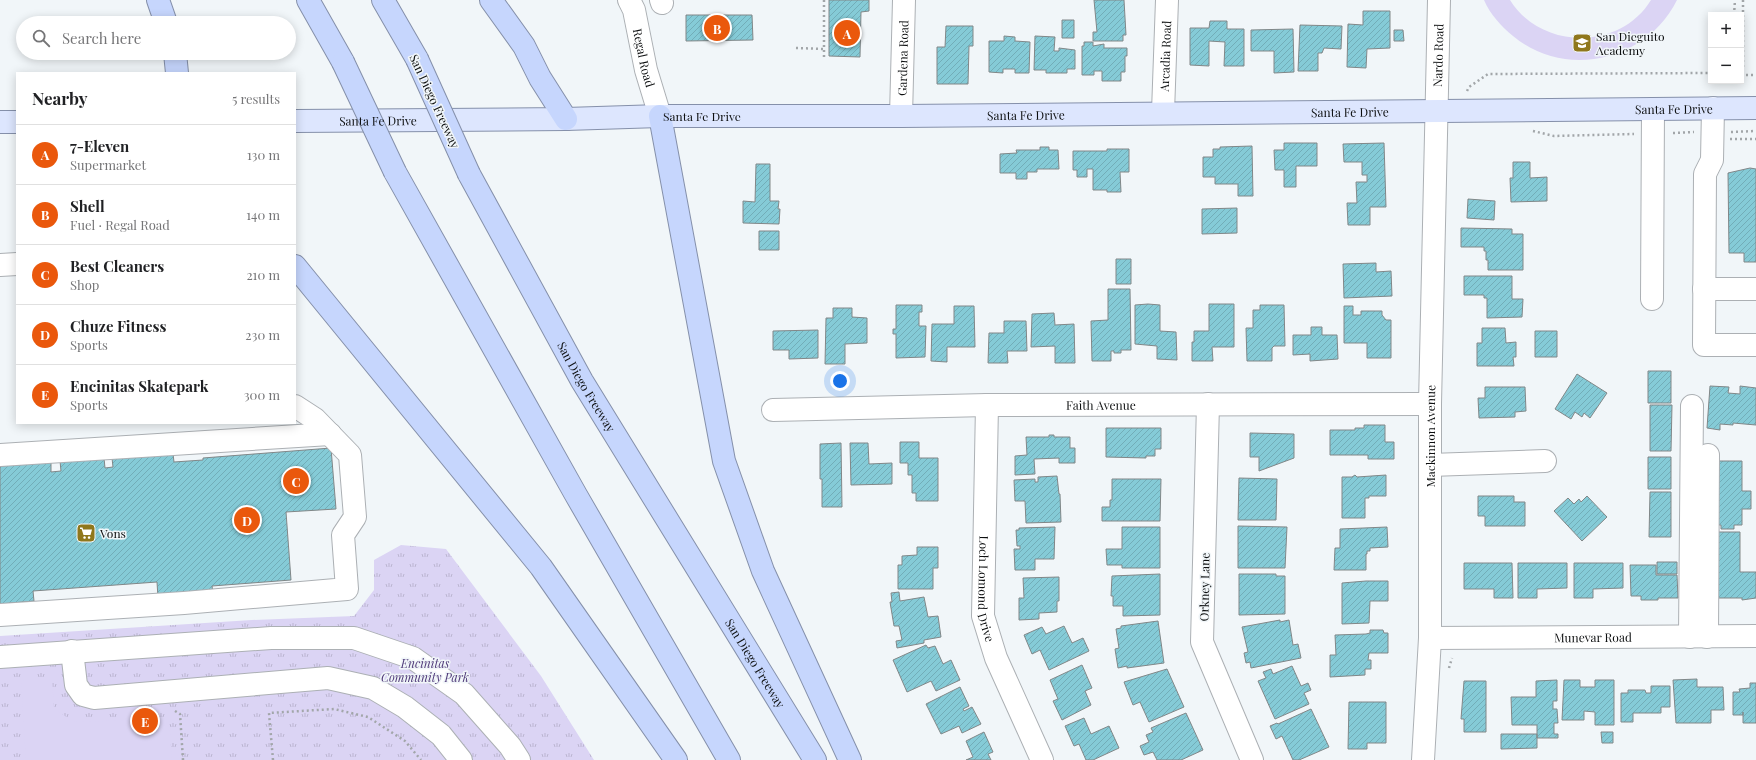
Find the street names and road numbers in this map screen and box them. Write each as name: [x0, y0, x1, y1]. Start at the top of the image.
street label: Gardena Road: [894, 20, 911, 96]
street label: Arcadia Road: [1156, 20, 1174, 93]
street label: Nardo Road: [1429, 23, 1446, 87]
street label: Regal Road: [630, 27, 659, 89]
street label: San Diego Freeway: [406, 51, 464, 151]
street label: Santa Fe Drive: [1635, 100, 1713, 117]
street label: Santa Fe Drive: [1311, 103, 1389, 120]
street label: Santa Fe Drive: [987, 106, 1065, 123]
street label: Santa Fe Drive: [663, 108, 741, 124]
street label: Santa Fe Drive: [339, 112, 417, 129]
street label: San Diego Freeway: [554, 339, 619, 435]
street label: Mackinnon Avenue: [1422, 385, 1438, 488]
street label: Faith Avenue: [1066, 397, 1136, 413]
street label: Loch Lomond Drive: [974, 535, 998, 644]
street label: Orkney Lane: [1195, 553, 1213, 621]
street label: San Diego Freeway: [722, 616, 789, 711]
street label: Munevar Road: [1554, 629, 1632, 645]

